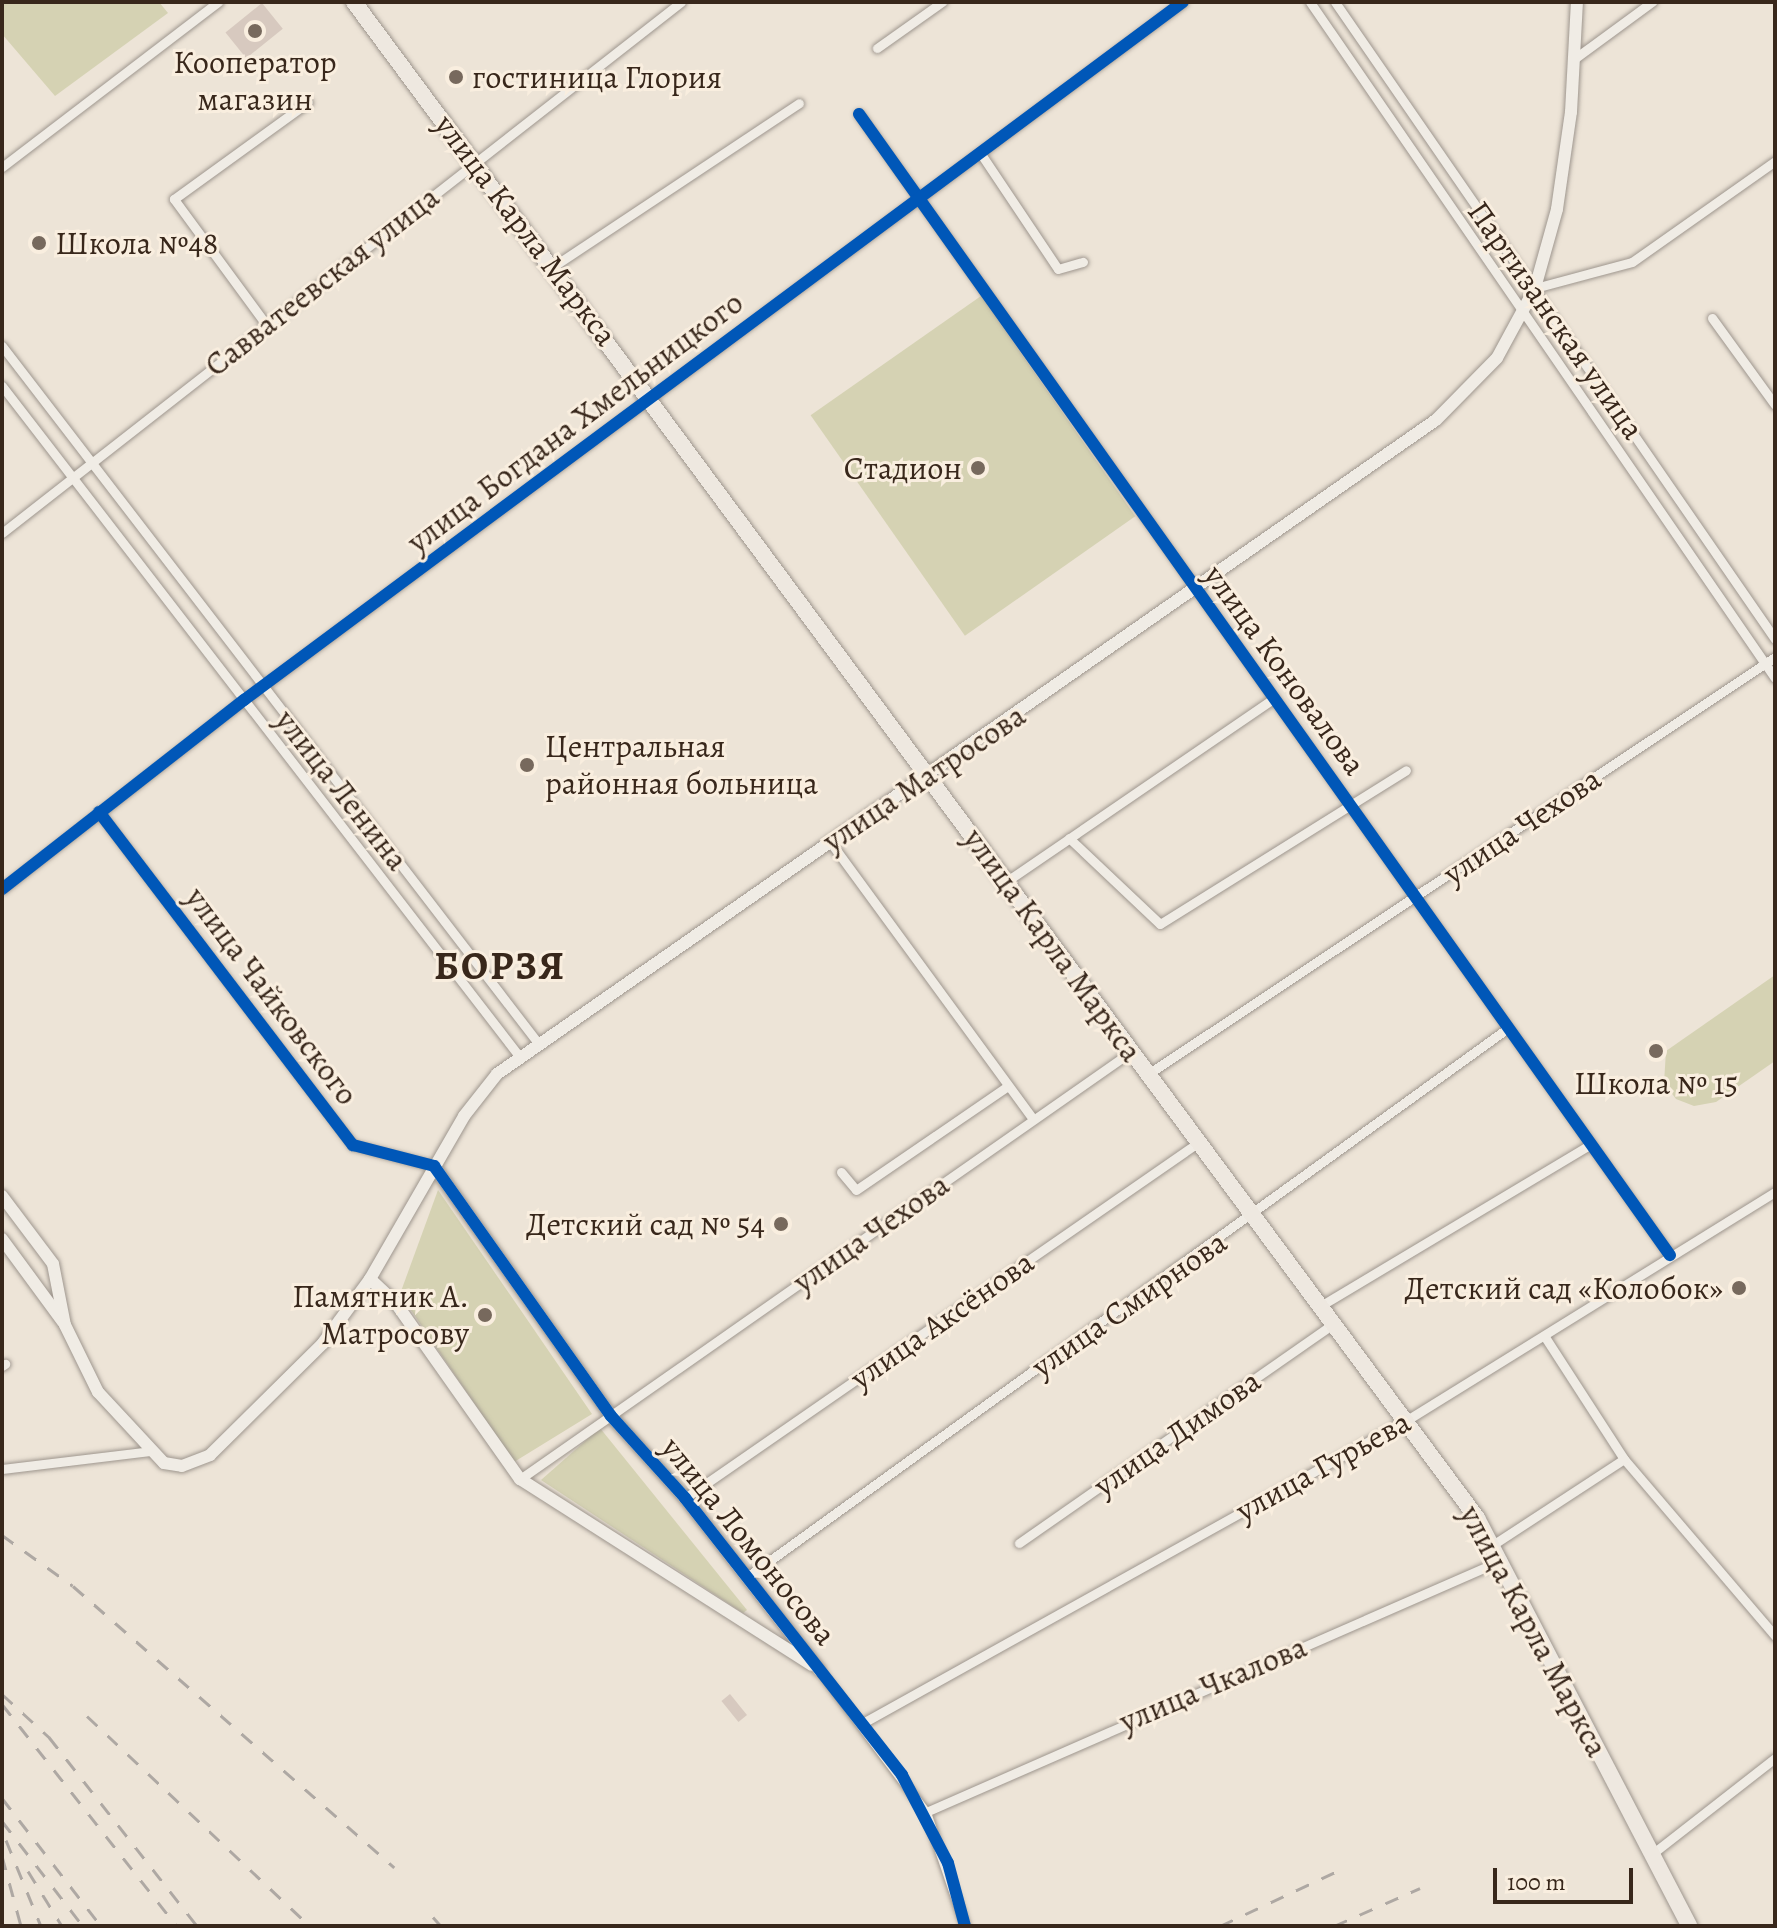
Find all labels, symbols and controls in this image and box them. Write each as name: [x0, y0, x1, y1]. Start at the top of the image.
marker: Кооператор магазин: [246, 22, 264, 40]
place label: Кооператор магазин: [173, 44, 337, 119]
place label: гостиница Глория: [472, 58, 722, 96]
marker: гостиница Глория: [447, 68, 465, 86]
street label: улица Карла Маркса: [427, 107, 625, 353]
street label: Савватеевская улица: [197, 178, 447, 384]
street label: Партизанская улица: [1459, 194, 1653, 446]
place label: Школа №48: [55, 224, 218, 262]
marker: Школа №48: [30, 234, 48, 252]
street label: улица Богдана Хмельницкого: [399, 283, 751, 561]
place label: Стадион: [844, 449, 962, 487]
marker: Стадион: [969, 459, 987, 477]
street label: улица Коновалова: [1196, 557, 1374, 783]
street label: улица Матросова: [815, 696, 1033, 860]
street label: улица Ленина: [267, 702, 417, 878]
place label: Центральная районная больница: [545, 728, 818, 803]
marker: Центральная районная больница: [516, 754, 538, 776]
street label: улица Чехова: [1436, 759, 1608, 893]
street label: улица Карла Маркса: [955, 821, 1151, 1069]
street label: улица Чайковского: [178, 879, 366, 1113]
district label: БОРЗЯ: [434, 942, 566, 990]
marker: Школа № 15: [1647, 1042, 1665, 1060]
place label: Школа № 15: [1574, 1064, 1738, 1102]
street label: улица Чехова: [786, 1165, 956, 1301]
place label: Детский сад № 54: [526, 1205, 765, 1243]
marker: Детский сад № 54: [772, 1215, 790, 1233]
street label: улица Смирнова: [1024, 1223, 1234, 1385]
street label: улица Аксёнова: [843, 1243, 1041, 1397]
place label: Детский сад «Колобок»: [1404, 1269, 1723, 1307]
place label: Памятник А. Матросову: [292, 1278, 469, 1353]
marker: Детский сад «Колобок»: [1730, 1279, 1748, 1297]
marker: Памятник А. Матросову: [476, 1306, 494, 1324]
street label: улица Димова: [1086, 1361, 1268, 1505]
street label: улица Гурьева: [1229, 1402, 1417, 1530]
street label: улица Ломоносова: [653, 1429, 845, 1653]
street label: улица Карла Маркса: [1451, 1499, 1617, 1763]
street label: улица Чкалова: [1114, 1627, 1312, 1741]
scale bar: [1497, 1852, 1637, 1902]
text: 100 m: [1507, 1866, 1566, 1898]

